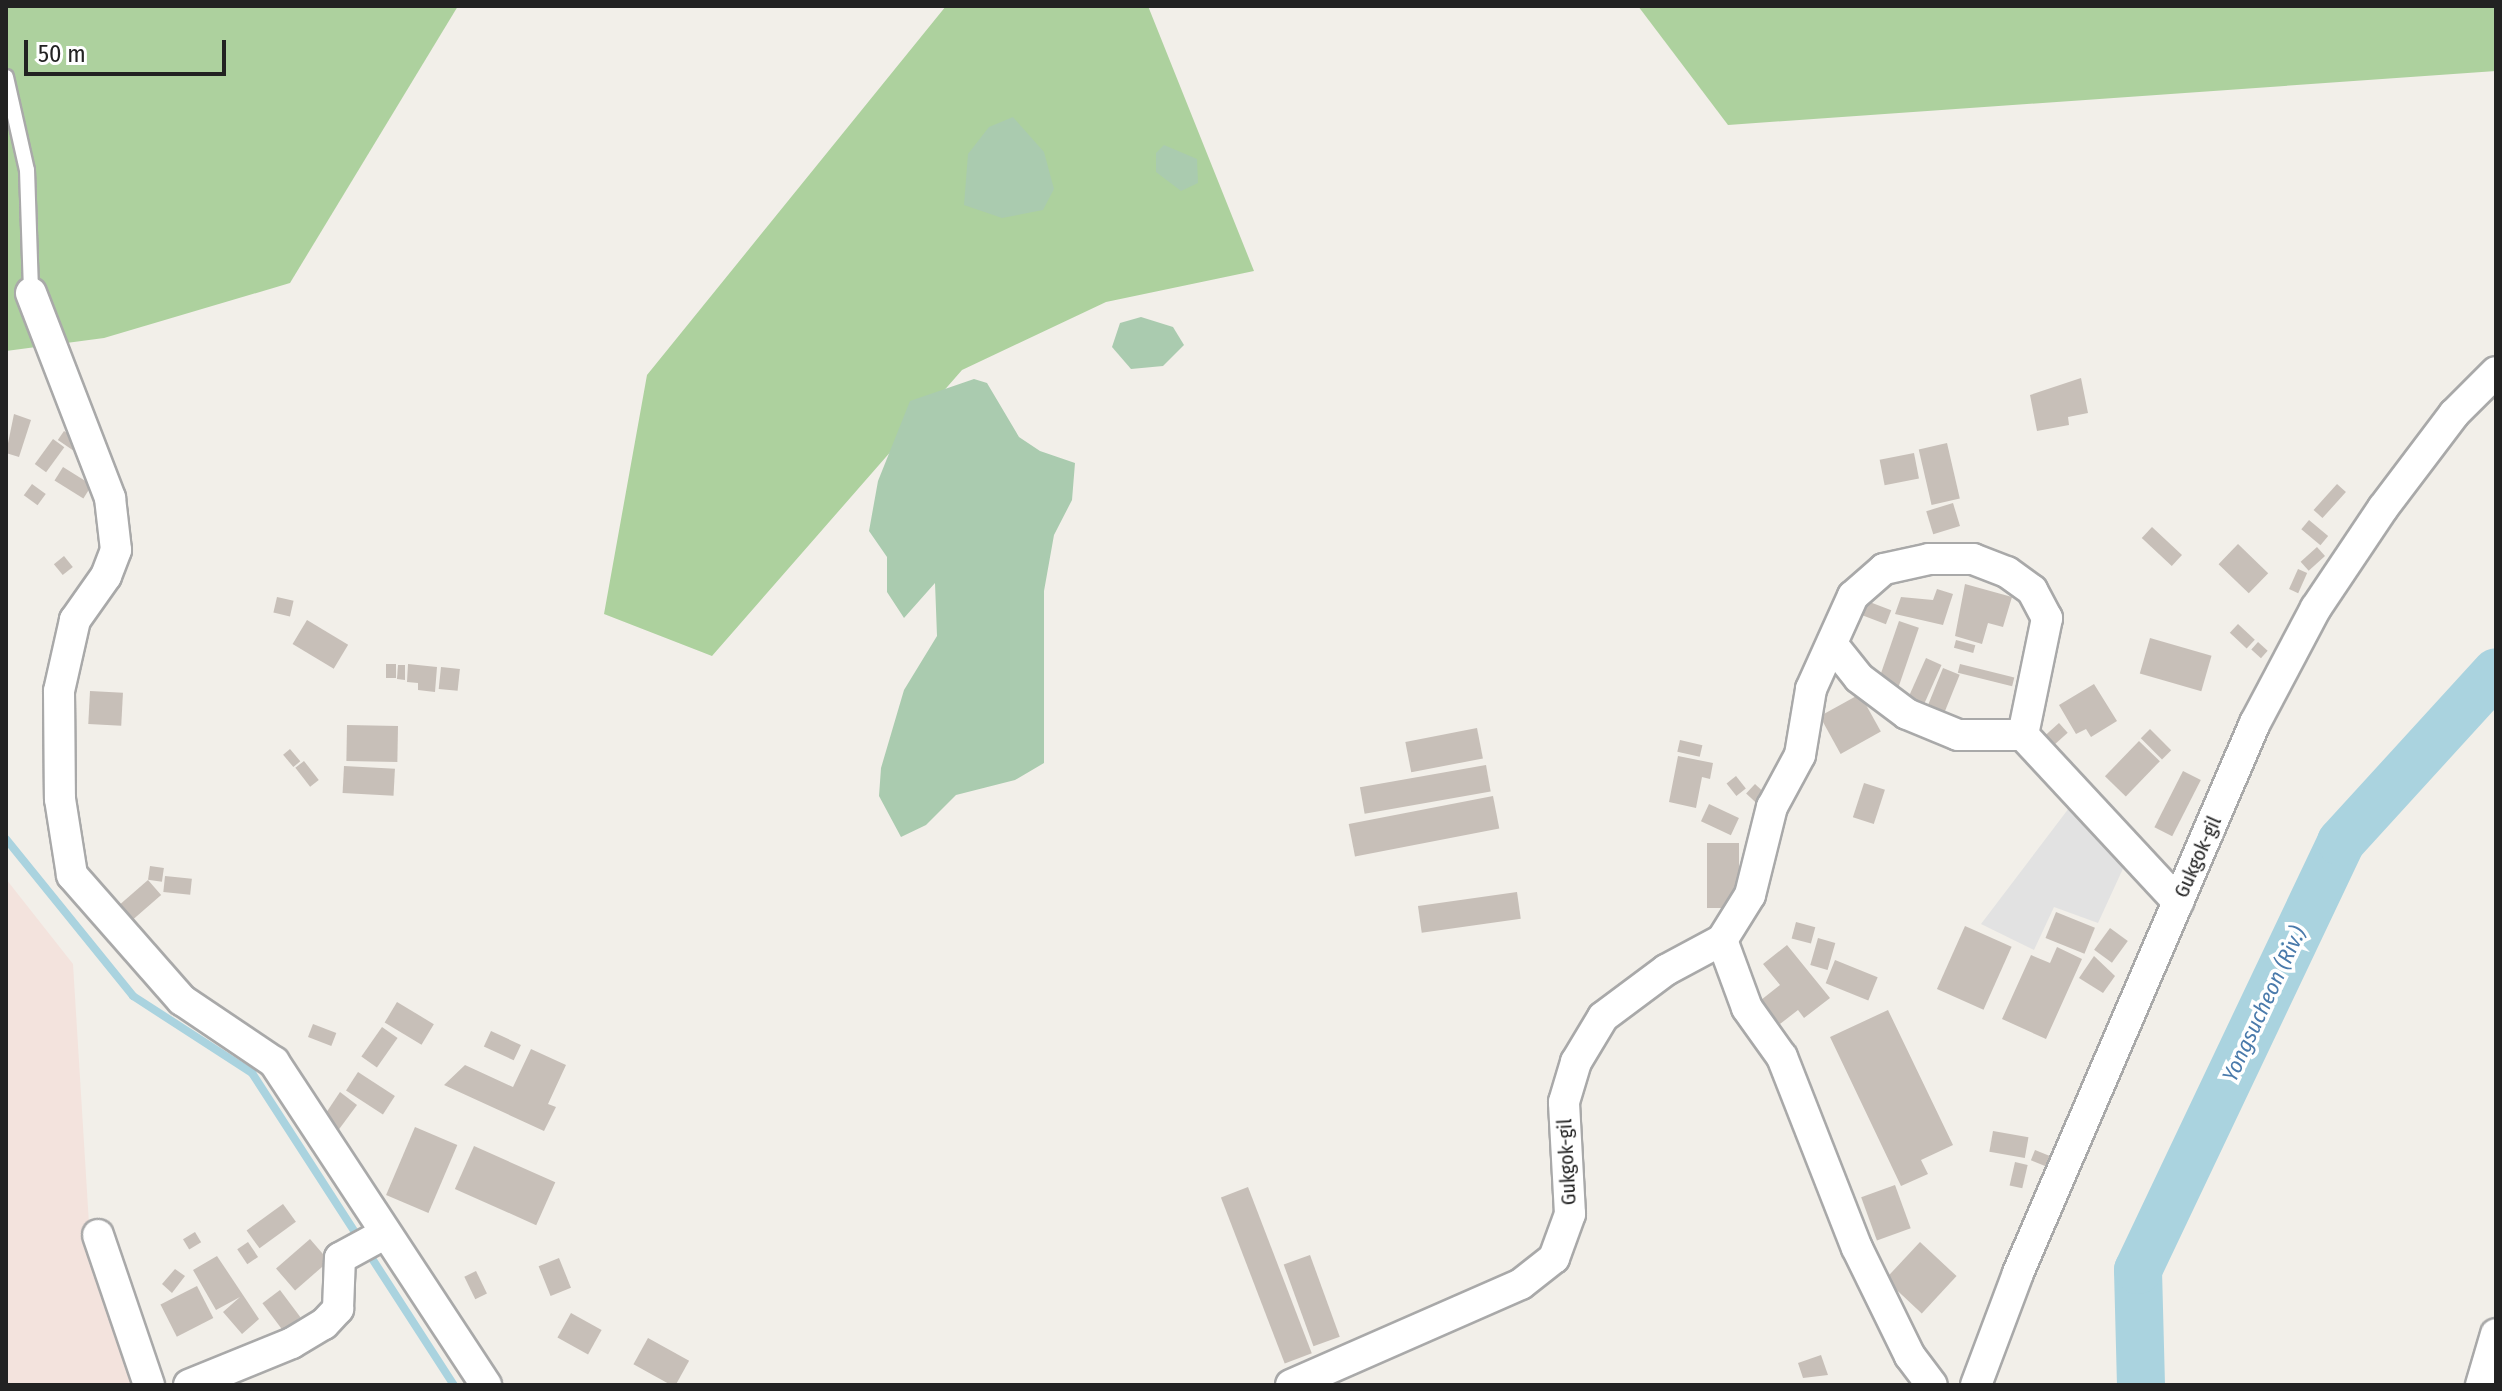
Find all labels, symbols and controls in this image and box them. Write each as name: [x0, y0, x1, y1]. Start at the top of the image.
scale bar: [28, 24, 230, 74]
text: 50 m: [38, 40, 86, 68]
street label: Gukgok-gil: [2169, 813, 2227, 901]
water label: Yongsucheon (Riv.): [2217, 922, 2311, 1086]
street label: Gukgok-gil: [1553, 1118, 1581, 1206]

